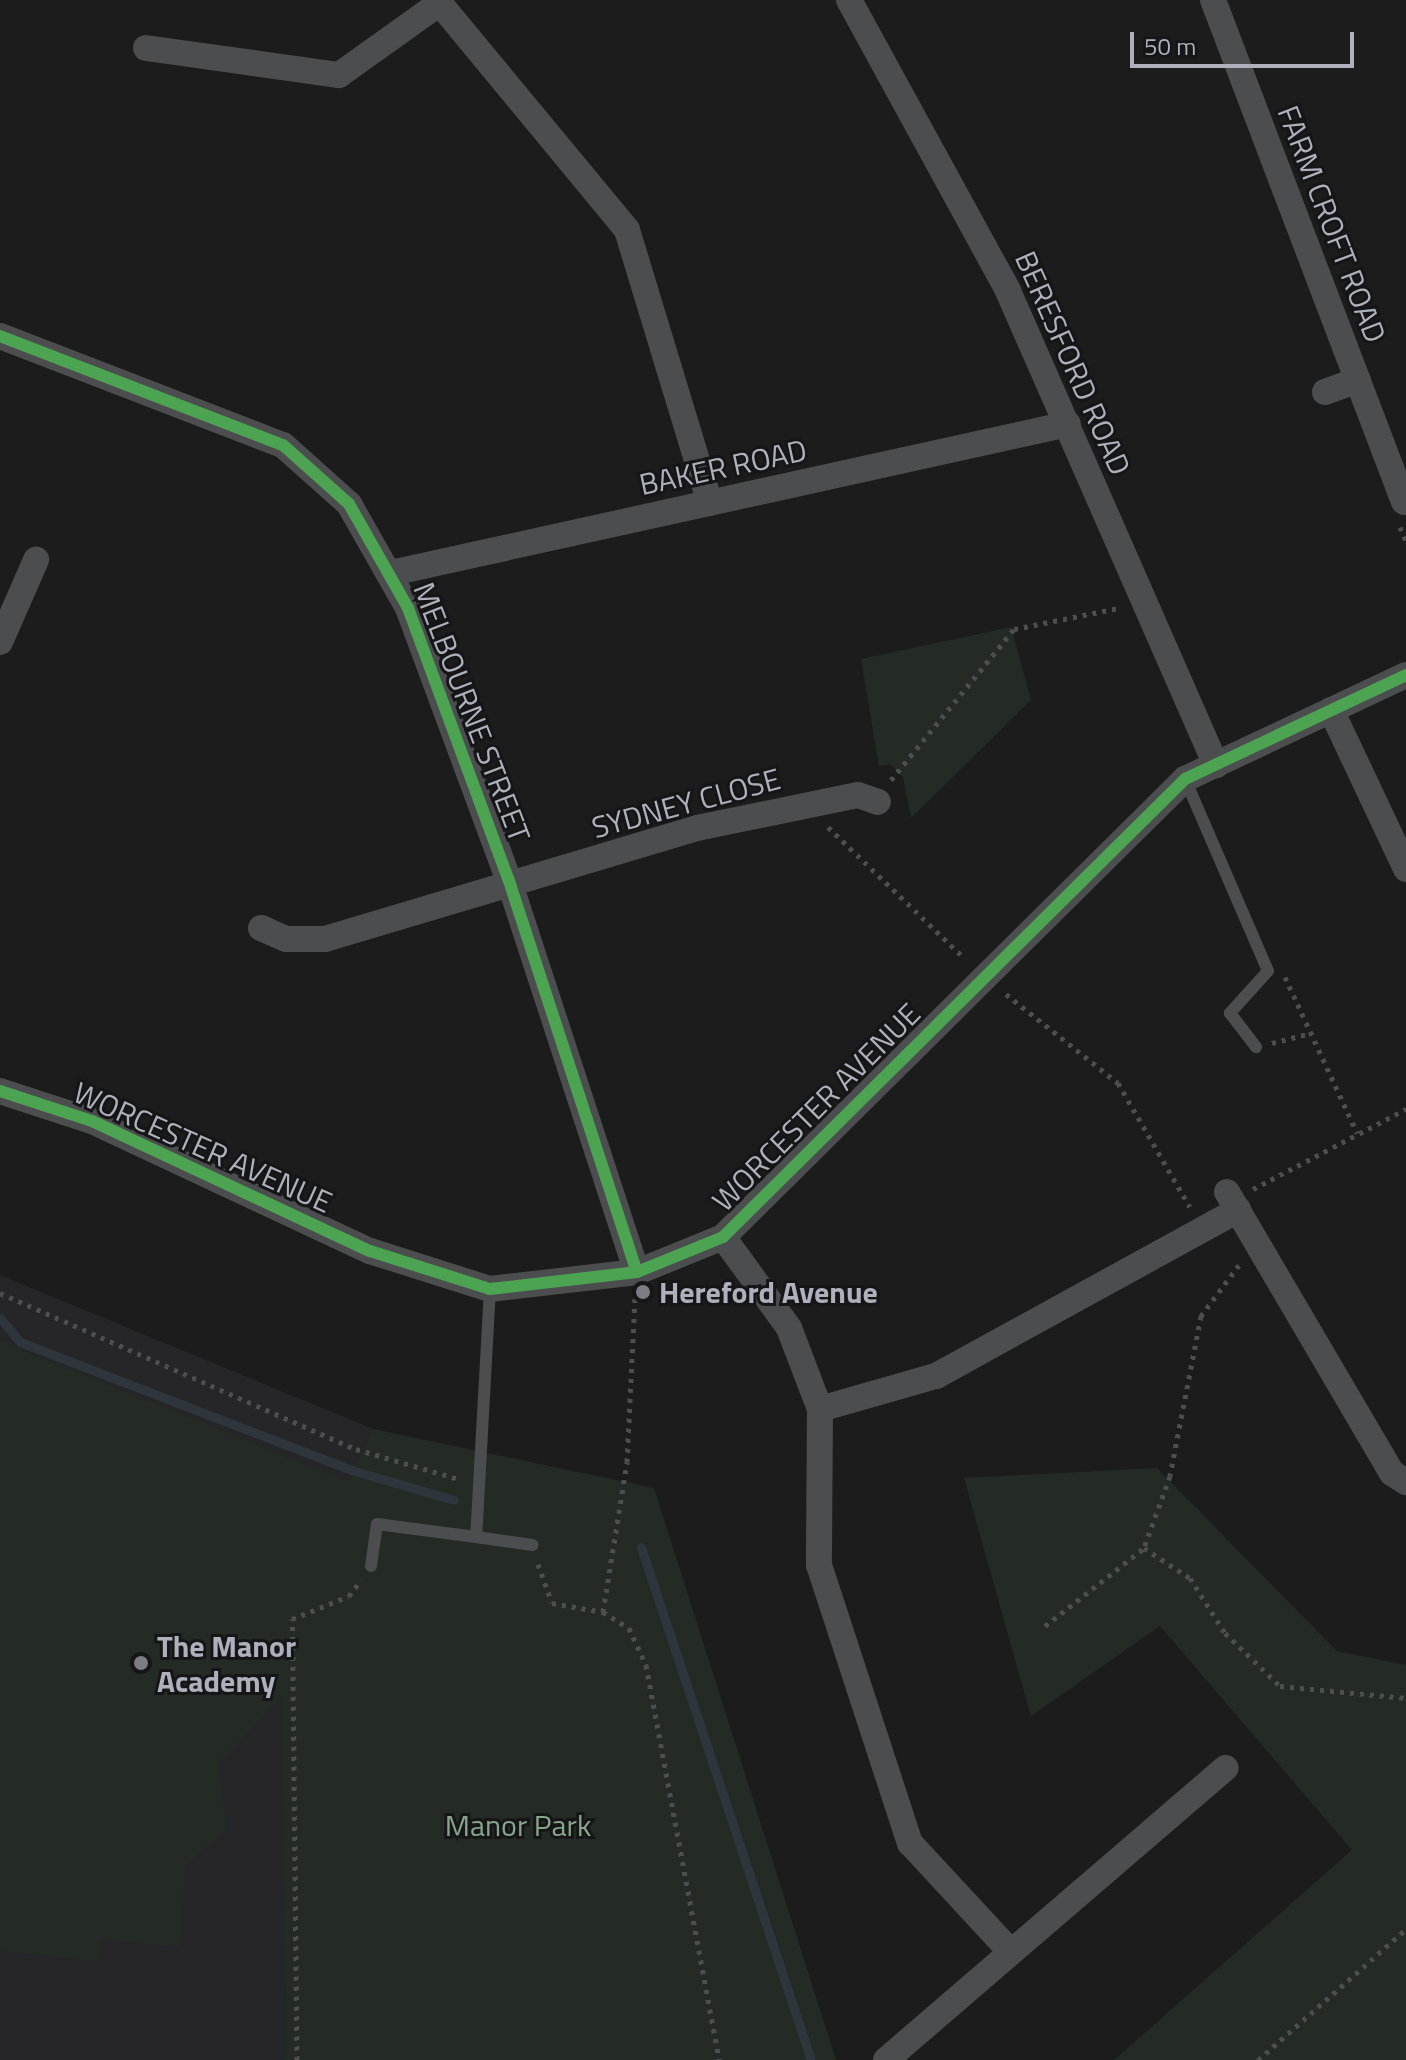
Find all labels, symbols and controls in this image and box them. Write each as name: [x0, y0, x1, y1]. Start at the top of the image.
scale bar: [1134, 16, 1358, 66]
text: 50 m: [1144, 28, 1196, 64]
street label: FARM CROFT ROAD: [1270, 100, 1394, 348]
street label: BERESFORD ROAD: [1008, 246, 1138, 480]
street label: BAKER ROAD: [636, 432, 810, 502]
street label: MELBOURNE STREET: [406, 577, 538, 847]
street label: SYDNEY CLOSE: [588, 761, 784, 845]
street label: WORCESTER AVENUE: [705, 996, 927, 1218]
street label: WORCESTER AVENUE: [68, 1074, 338, 1220]
place label: Hereford Avenue: [659, 1274, 878, 1310]
marker: Hereford Avenue: [634, 1283, 652, 1301]
place label: The Manor Academy: [157, 1628, 296, 1698]
marker: The Manor Academy: [132, 1654, 150, 1672]
park label: Manor Park: [445, 1807, 591, 1843]

